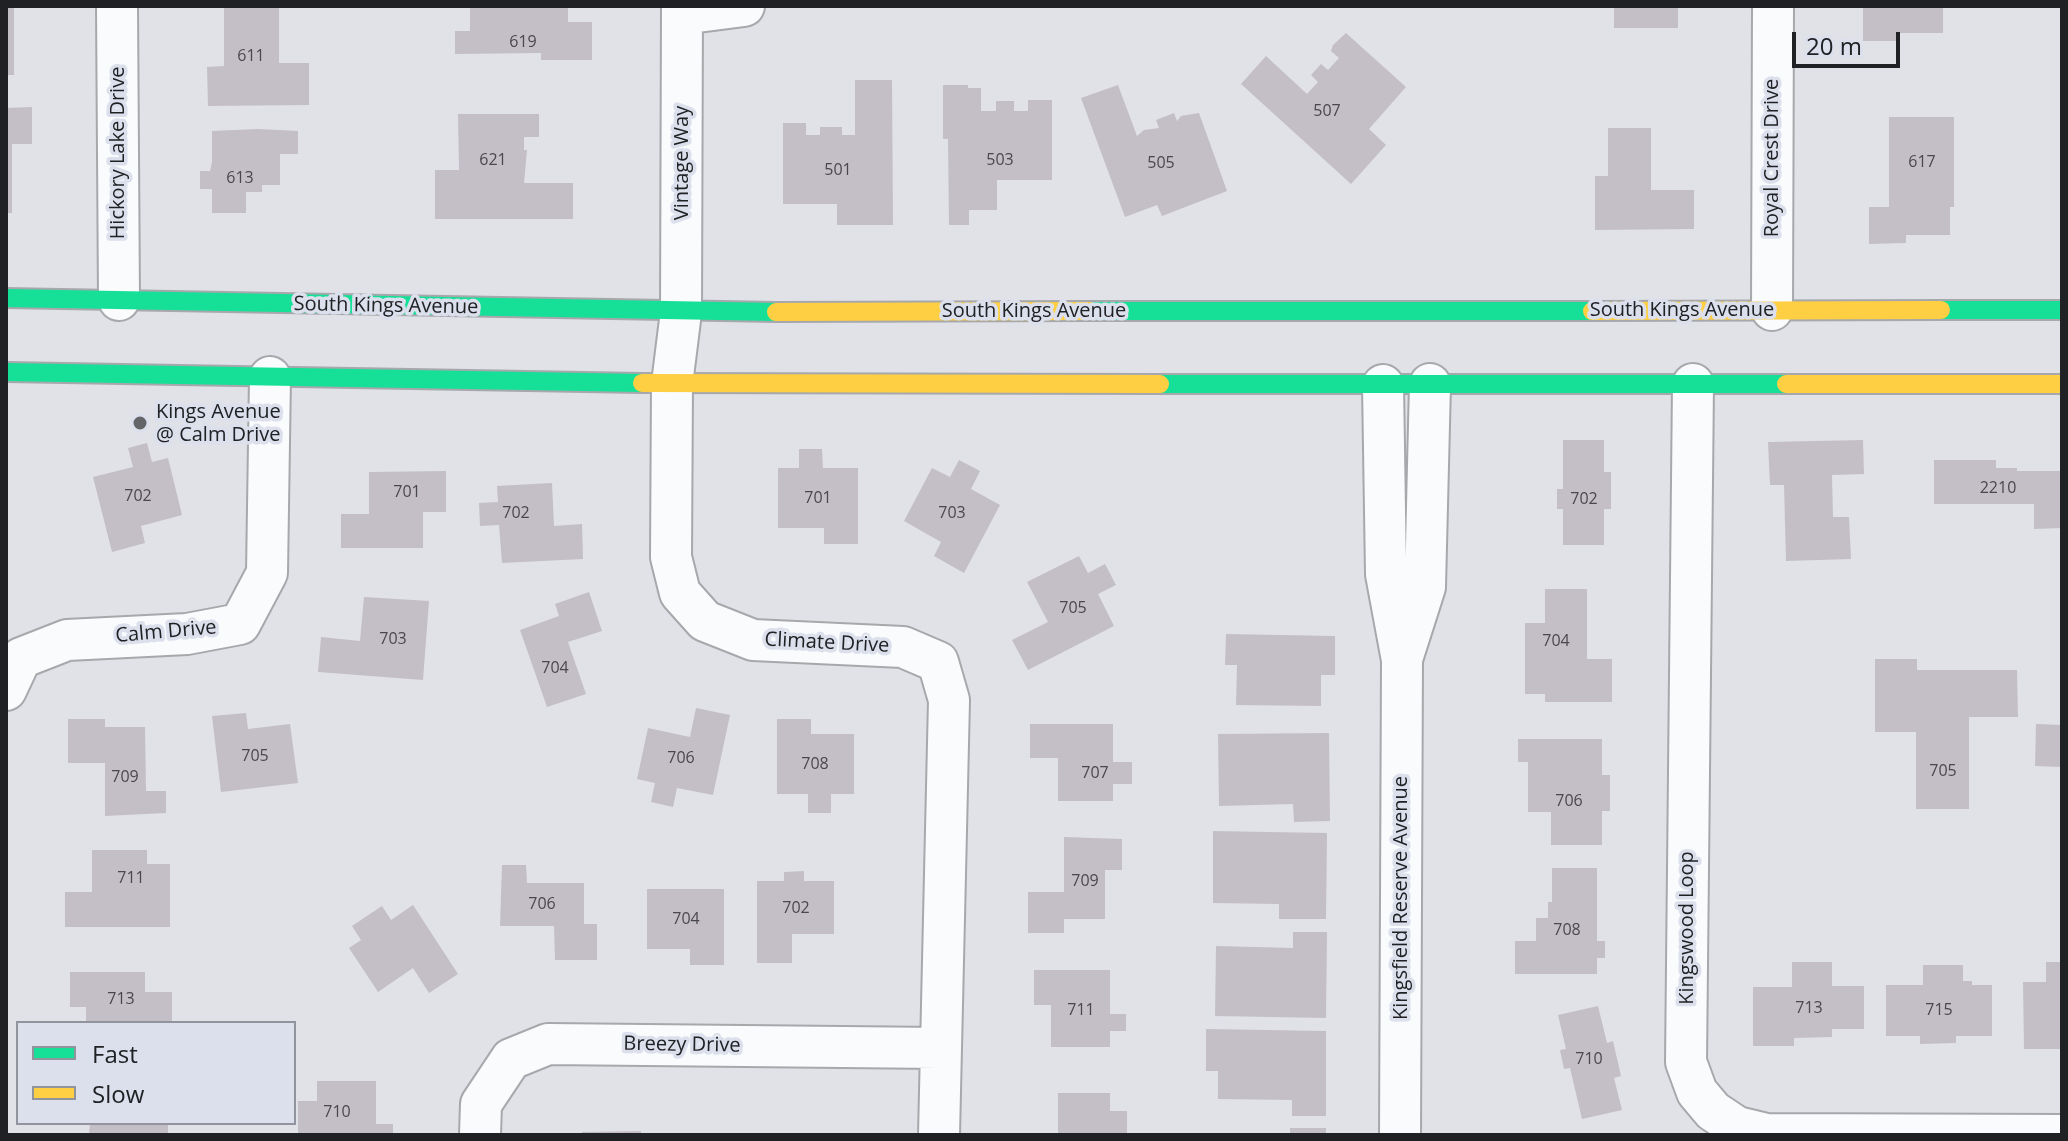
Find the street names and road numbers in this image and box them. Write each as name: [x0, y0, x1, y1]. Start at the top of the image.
street label: Hickory Lake Drive: [106, 67, 130, 239]
street label: Royal Crest Drive: [1760, 79, 1784, 237]
street label: Vintage Way: [670, 106, 694, 220]
street label: South Kings Avenue: [293, 292, 479, 320]
street label: South Kings Avenue: [1590, 298, 1774, 322]
street label: South Kings Avenue: [942, 299, 1126, 323]
street label: Calm Drive: [114, 616, 218, 648]
street label: Climate Drive: [764, 628, 890, 658]
street label: Kingsfield Reserve Avenue: [1389, 776, 1413, 1020]
street label: Kingswood Loop: [1675, 851, 1699, 1005]
street label: Breezy Drive: [623, 1032, 741, 1058]

